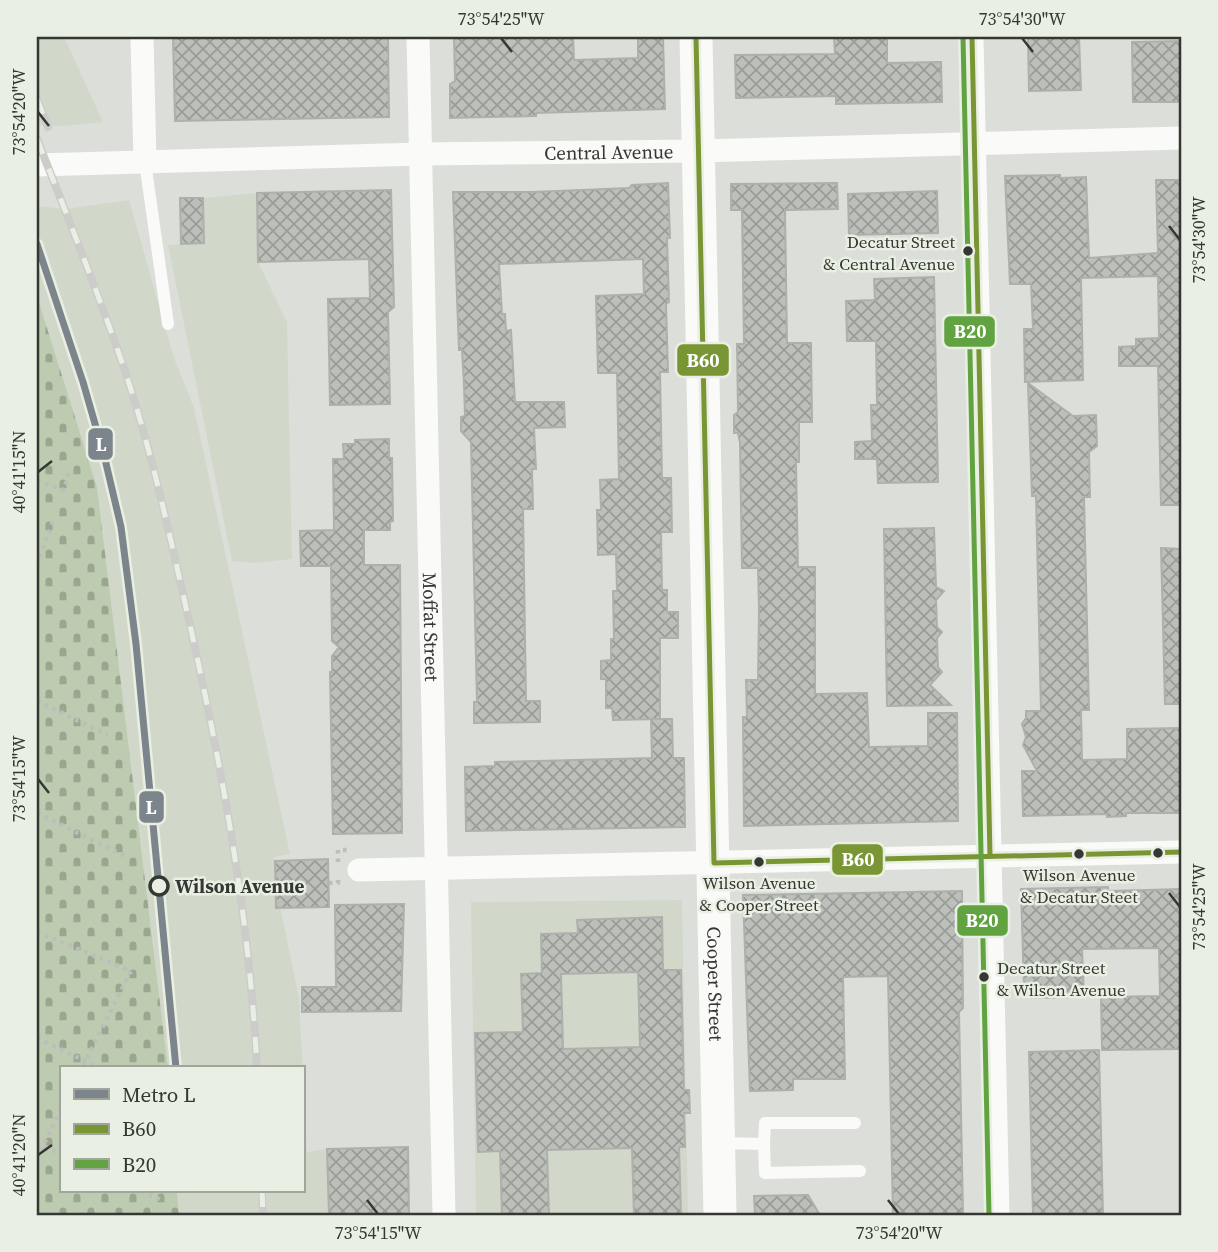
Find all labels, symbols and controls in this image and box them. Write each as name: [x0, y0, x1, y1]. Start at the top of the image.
text: 73°54'25"W: [458, 6, 545, 31]
text: 73°54'30"W: [979, 6, 1066, 31]
text: 73°54'20"W: [6, 68, 31, 155]
street label: Central Avenue: [544, 138, 674, 166]
text: 73°54'30"W: [1186, 196, 1211, 283]
place label: Decatur Street & Central Avenue: [823, 230, 955, 276]
marker: Decatur Street & Central Avenue: [961, 244, 975, 258]
line badge: B20: [943, 315, 996, 348]
text: B20: [954, 318, 986, 344]
line badge: B60: [676, 343, 730, 377]
text: B60: [687, 347, 719, 373]
line badge: L: [87, 427, 114, 461]
text: 40°41'15"N: [6, 431, 31, 513]
text: L: [95, 431, 107, 457]
street label: Moffat Street: [417, 572, 445, 683]
text: 73°54'15"W: [6, 735, 31, 822]
line badge: L: [138, 790, 165, 824]
text: L: [145, 794, 157, 820]
line badge: B60: [831, 843, 884, 876]
text: B60: [842, 846, 874, 872]
unlabelled marker: [1151, 846, 1165, 860]
marker: Wilson Avenue & Decatur Steet: [1072, 847, 1086, 861]
marker: Wilson Avenue & Cooper Street: [752, 855, 766, 869]
place label: Wilson Avenue & Decatur Steet: [1020, 863, 1138, 909]
text: 73°54'25"W: [1186, 863, 1211, 950]
place label: Wilson Avenue & Cooper Street: [699, 871, 819, 917]
place label: Wilson Avenue: [175, 873, 304, 899]
marker: Wilson Avenue: [149, 876, 169, 896]
line badge: B20: [956, 904, 1009, 937]
text: B20: [966, 907, 998, 933]
street label: Cooper Street: [701, 926, 729, 1042]
place label: Decatur Street & Wilson Avenue: [997, 956, 1126, 1002]
marker: Decatur Street & Wilson Avenue: [977, 970, 991, 984]
legend: [60, 1066, 304, 1192]
text: Metro L: [122, 1080, 196, 1109]
text: 40°41'20"N: [6, 1114, 31, 1196]
text: B60: [122, 1114, 156, 1143]
text: B20: [122, 1150, 156, 1179]
text: 73°54'15"W: [335, 1220, 422, 1245]
text: 73°54'20"W: [856, 1220, 943, 1245]

